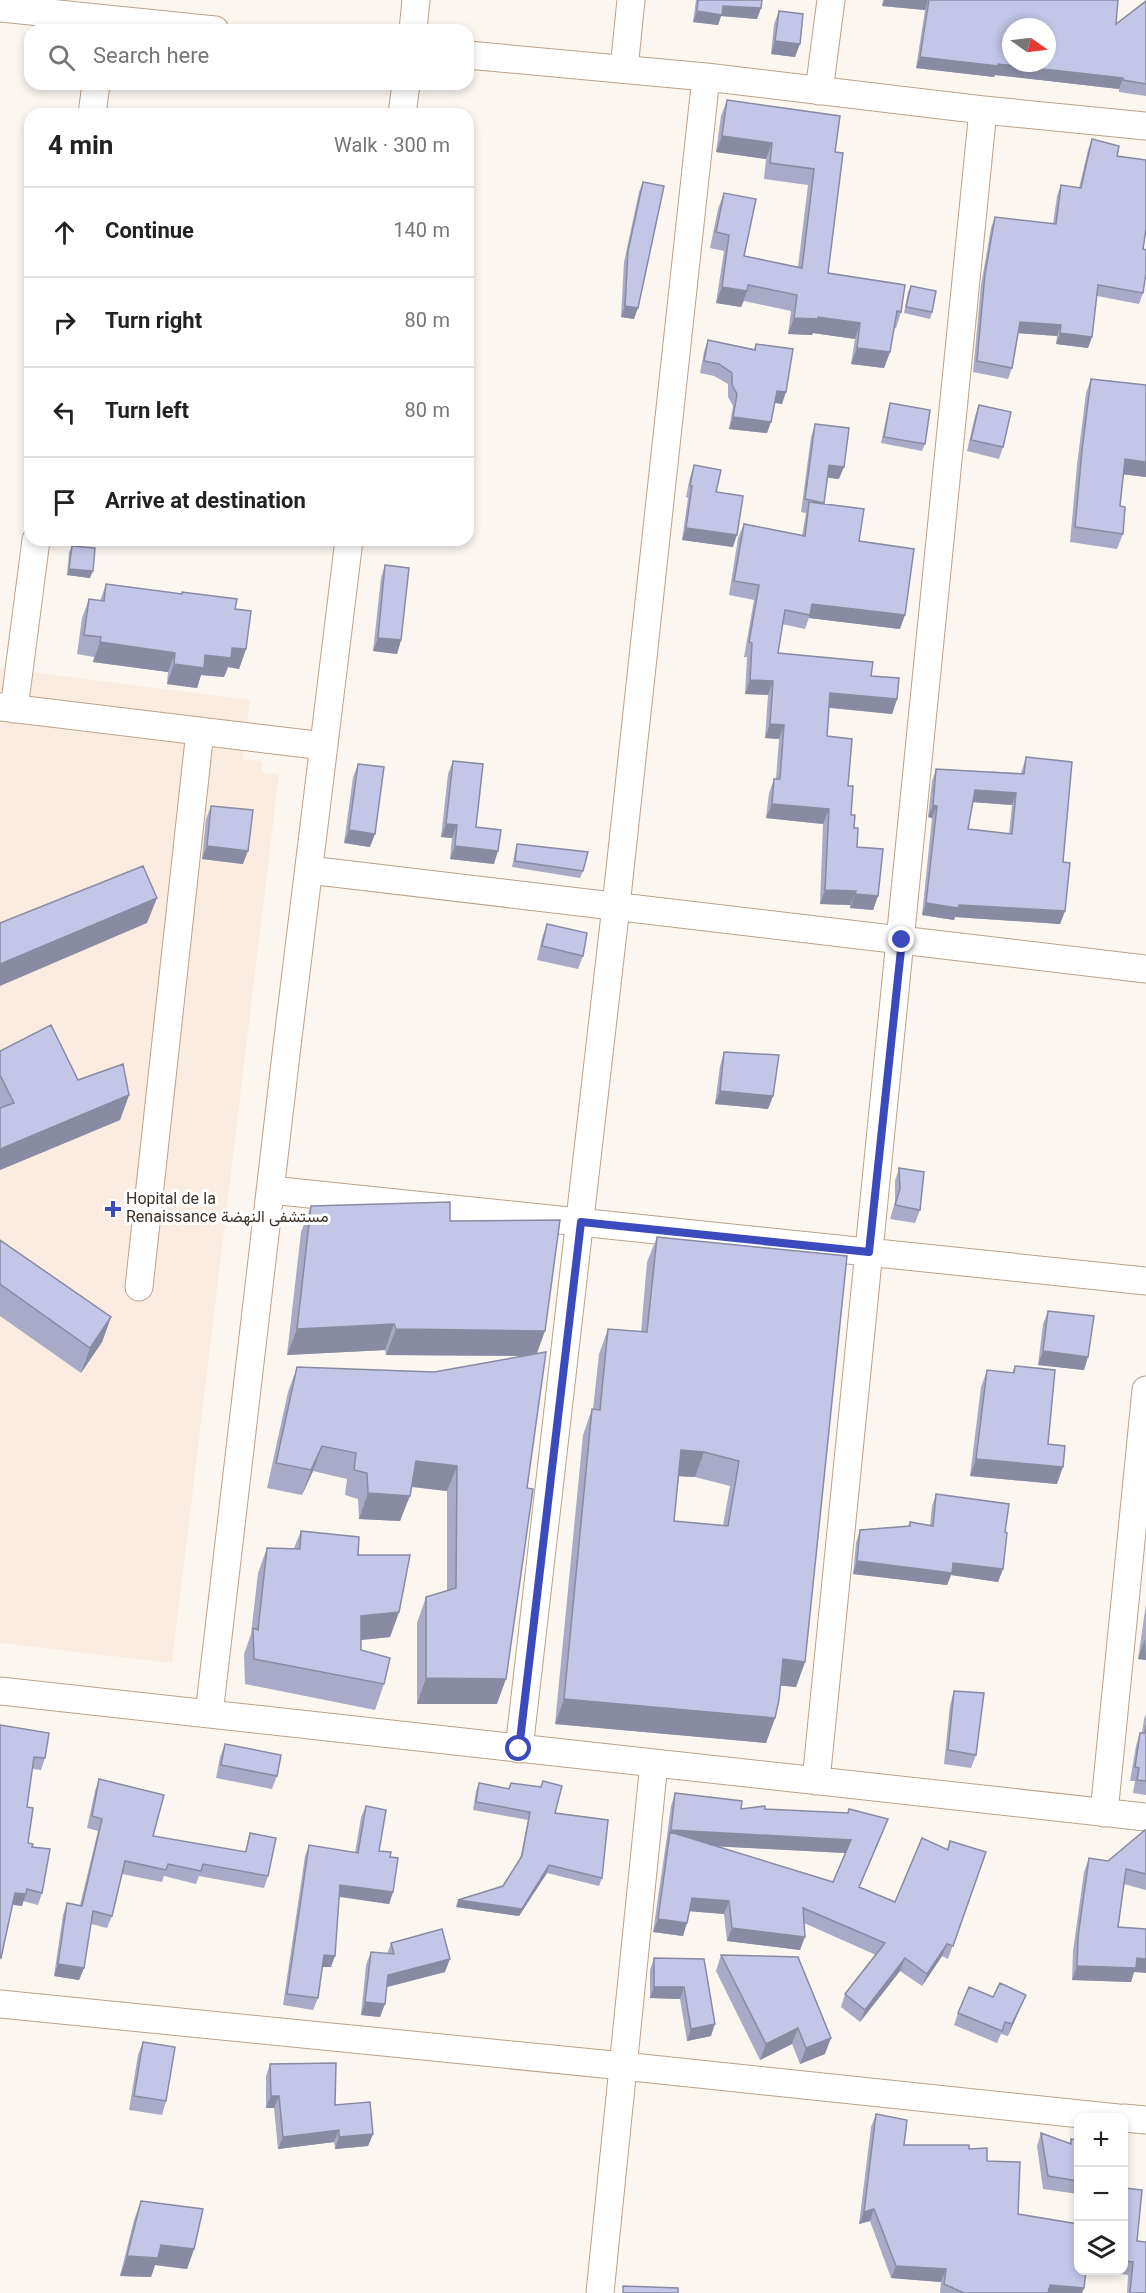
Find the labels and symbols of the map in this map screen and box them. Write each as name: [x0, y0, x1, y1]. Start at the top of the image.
north arrow: [1002, 18, 1056, 72]
route end: [888, 926, 914, 952]
place label: Hopital de la Renaissance مستشفى النهضة: [126, 1188, 329, 1231]
marker: Hopital de la Renaissance مستشفى النهضة: [104, 1200, 122, 1218]
route start: [505, 1735, 531, 1761]

